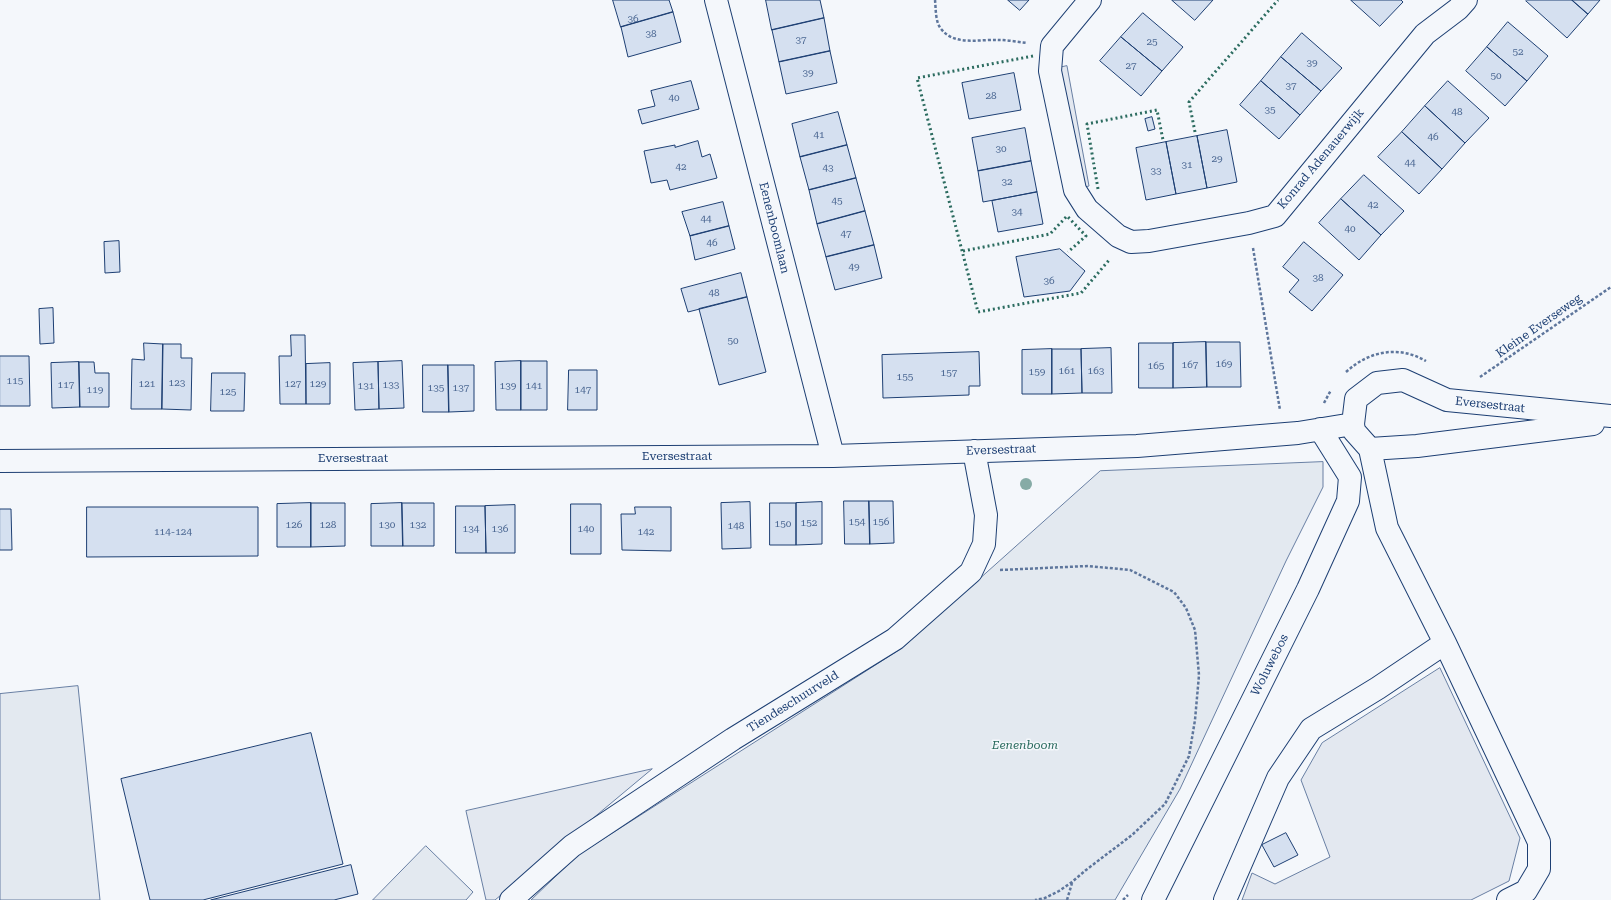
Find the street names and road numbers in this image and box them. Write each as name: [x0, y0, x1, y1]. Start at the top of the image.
street label: Konrad Adenauerwijk: [1275, 106, 1367, 212]
street label: Eenenboomlaan: [756, 181, 792, 275]
street label: Kleine Everseweg: [1493, 291, 1585, 361]
street label: Eversestraat: [1454, 394, 1526, 416]
street label: Eversestraat: [966, 442, 1036, 458]
street label: Eversestraat: [642, 449, 712, 463]
street label: Eversestraat: [318, 451, 388, 465]
street label: Woluwebos: [1248, 632, 1292, 698]
street label: Tiendeschuurveld: [745, 668, 841, 736]

